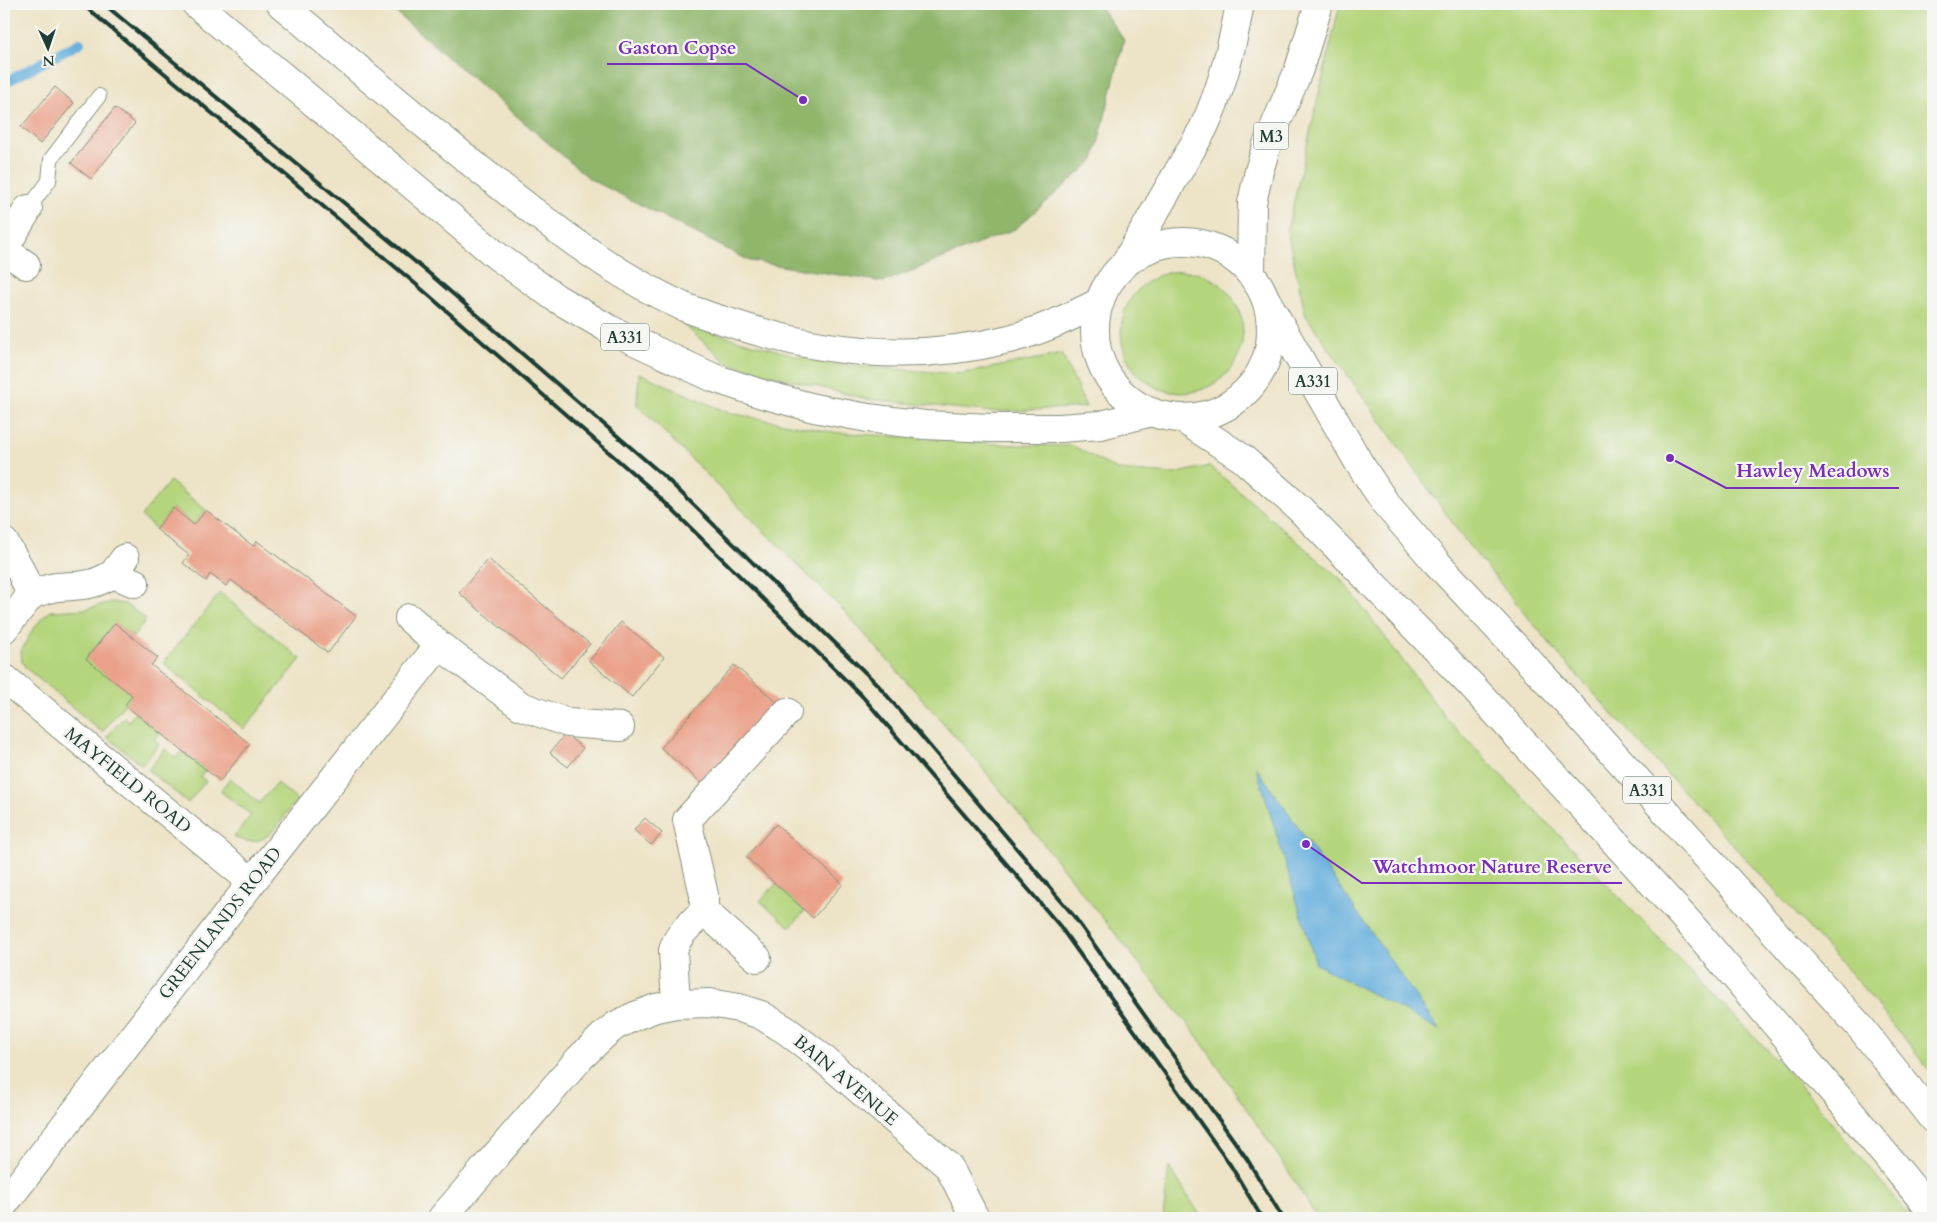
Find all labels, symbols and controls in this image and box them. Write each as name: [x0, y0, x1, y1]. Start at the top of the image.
north arrow: [22, 22, 72, 72]
callout: Gaston Copse: [607, 30, 746, 64]
text: Gaston Copse: [618, 35, 736, 61]
text: N: [42, 51, 55, 70]
road number: M3: [1254, 122, 1288, 150]
road number: A331: [601, 324, 649, 351]
road number: A331: [1289, 368, 1337, 394]
callout: Hawley Meadows: [1726, 454, 1899, 488]
text: Hawley Meadows: [1736, 458, 1890, 484]
street label: MAYFIELD ROAD: [59, 721, 196, 839]
road number: A331: [1623, 776, 1671, 804]
street label: GREENLANDS ROAD: [153, 842, 288, 1005]
callout: Watchmoor Nature Reserve: [1362, 849, 1622, 883]
text: Watchmoor Nature Reserve: [1371, 854, 1612, 880]
street label: BAIN AVENUE: [788, 1029, 903, 1132]

